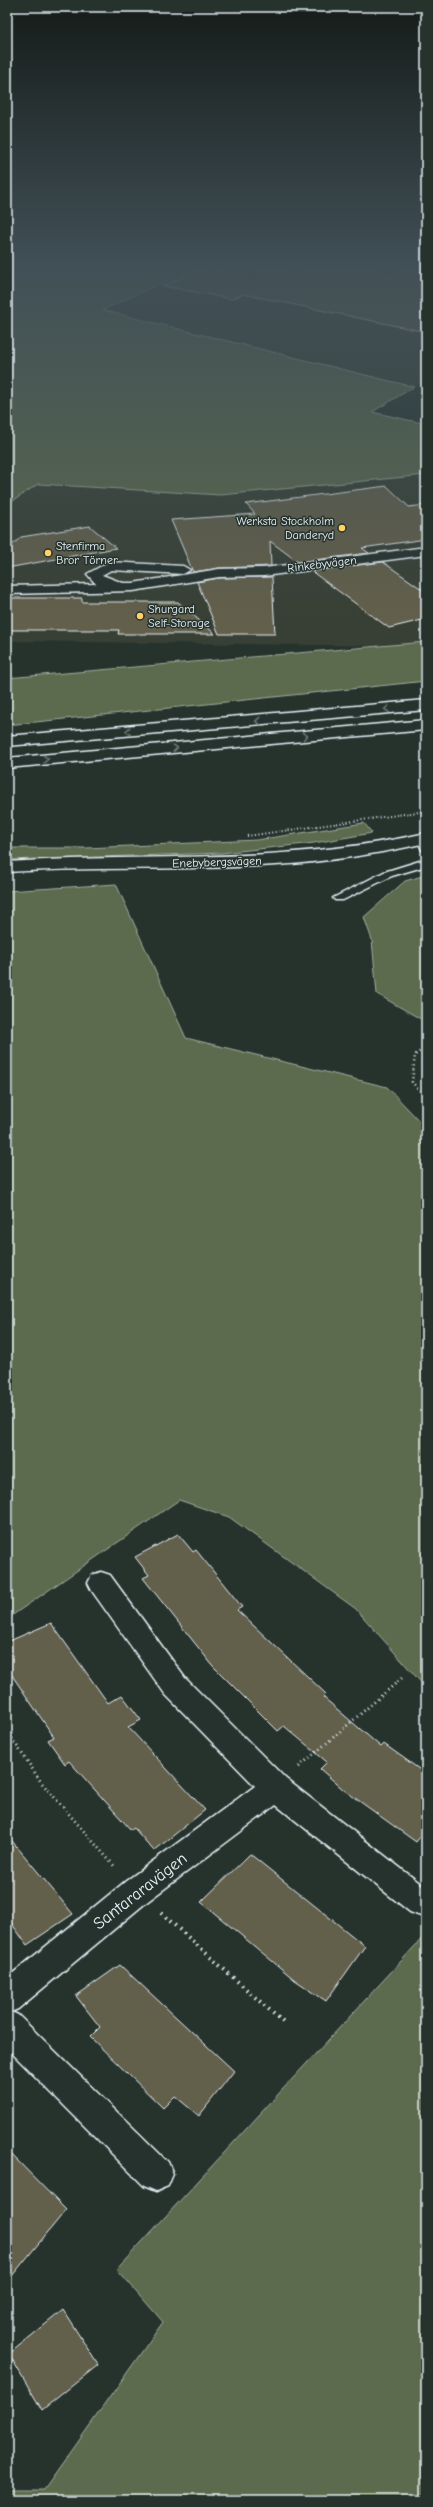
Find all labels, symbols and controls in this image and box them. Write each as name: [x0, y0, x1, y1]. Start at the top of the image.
place label: Werksta Stockholm Danderyd: [237, 514, 334, 542]
marker: Werksta Stockholm Danderyd: [337, 523, 347, 533]
place label: Stenfirma Bror Törner: [56, 539, 118, 567]
marker: Stenfirma Bror Törner: [43, 548, 53, 558]
street label: Rinkebyvägen: [287, 553, 357, 575]
place label: Shurgard Self-Storage: [148, 602, 210, 630]
marker: Shurgard Self-Storage: [135, 611, 145, 621]
one-way arrow: [384, 704, 390, 713]
one-way arrow: [255, 716, 261, 725]
one-way arrow: [125, 727, 131, 736]
one-way arrow: [302, 732, 308, 741]
one-way arrow: [172, 743, 178, 752]
one-way arrow: [43, 755, 49, 764]
street label: Enebybergsvägen: [172, 853, 262, 871]
street label: Santararavägen: [89, 1849, 191, 1933]

